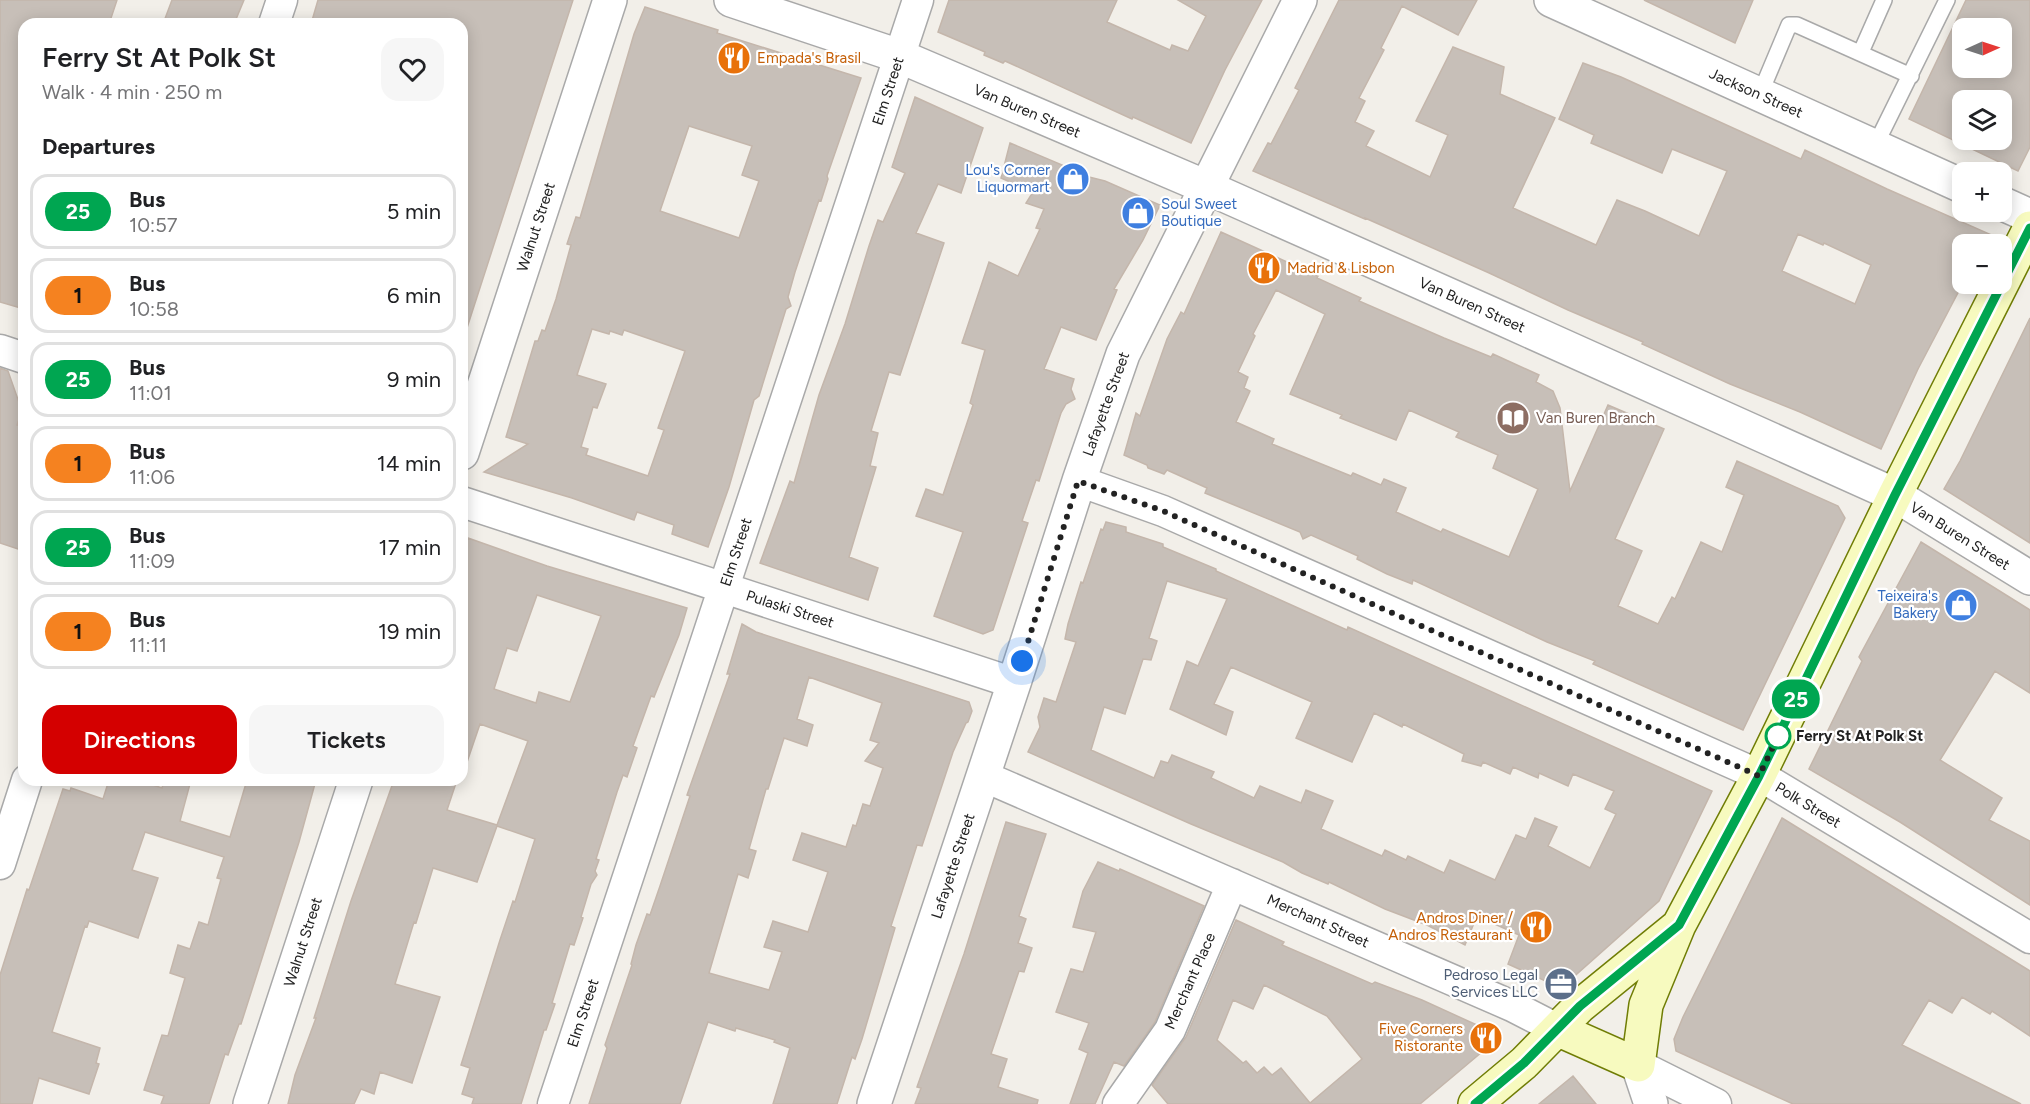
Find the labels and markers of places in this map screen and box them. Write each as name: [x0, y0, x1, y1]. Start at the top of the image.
restaurant icon: Empada's Brasil: [716, 40, 752, 76]
place label: Empada's Brasil: [757, 49, 861, 67]
place label: Lou's Corner Liquormart: [965, 161, 1050, 196]
shop icon: Lou's Corner Liquormart: [1055, 161, 1091, 197]
shop icon: Soul Sweet Boutique: [1120, 195, 1156, 231]
place label: Soul Sweet Boutique: [1161, 195, 1237, 230]
restaurant icon: Madrid & Lisbon: [1246, 250, 1282, 286]
place label: Madrid & Lisbon: [1287, 259, 1395, 277]
library icon: Van Buren Branch: [1495, 400, 1531, 436]
place label: Van Buren Branch: [1536, 409, 1655, 427]
place label: Teixeira's Bakery: [1878, 587, 1938, 622]
shop icon: Teixeira's Bakery: [1943, 587, 1979, 623]
marker: Ferry St At Polk St: [1765, 723, 1791, 749]
place label: Ferry St At Polk St: [1796, 727, 1923, 745]
place label: Andros Diner / Andros Restaurant: [1388, 909, 1513, 944]
restaurant icon: Andros Diner / Andros Restaurant: [1518, 909, 1554, 945]
place label: Pedroso Legal Services LLC: [1444, 966, 1538, 1001]
office icon: Pedroso Legal Services LLC: [1543, 966, 1579, 1002]
place label: Five Corners Ristorante: [1379, 1020, 1463, 1055]
restaurant icon: Five Corners Ristorante: [1468, 1020, 1504, 1056]

